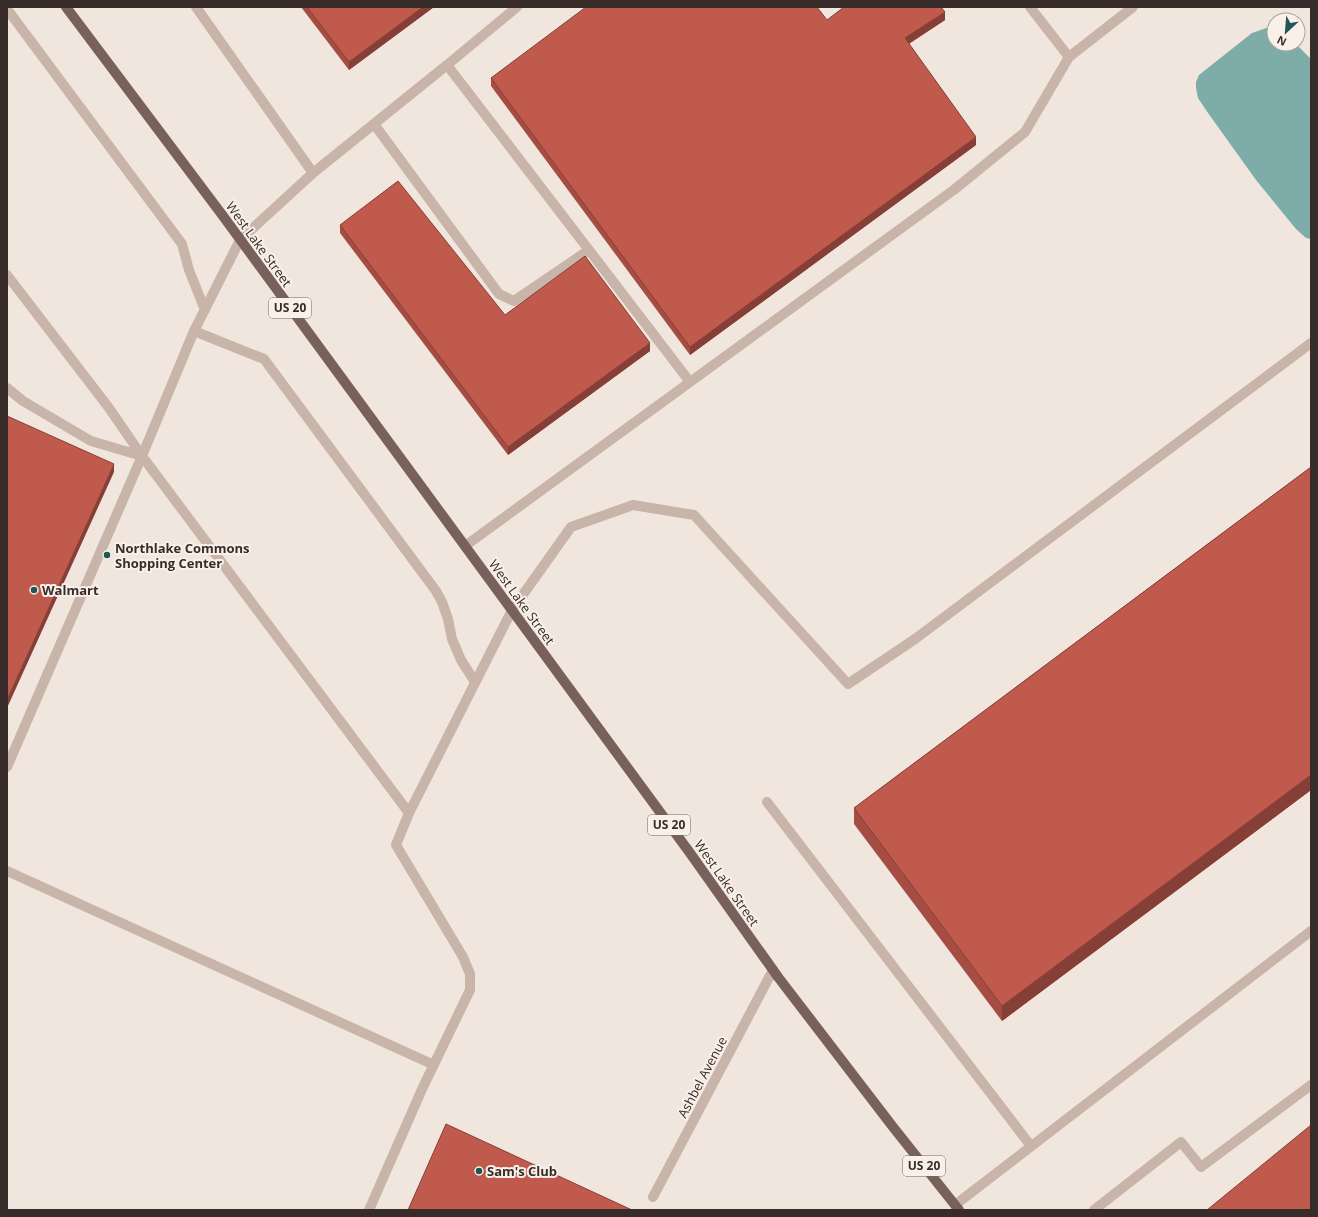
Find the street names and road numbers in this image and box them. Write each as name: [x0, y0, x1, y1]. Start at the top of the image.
street label: West Lake Street: [222, 198, 296, 291]
road number: US 20: [269, 298, 311, 318]
street label: West Lake Street: [485, 556, 559, 649]
road number: US 20: [648, 815, 690, 835]
street label: West Lake Street: [691, 836, 764, 930]
street label: Ashbel Avenue: [673, 1033, 731, 1121]
road number: US 20: [903, 1156, 945, 1176]

